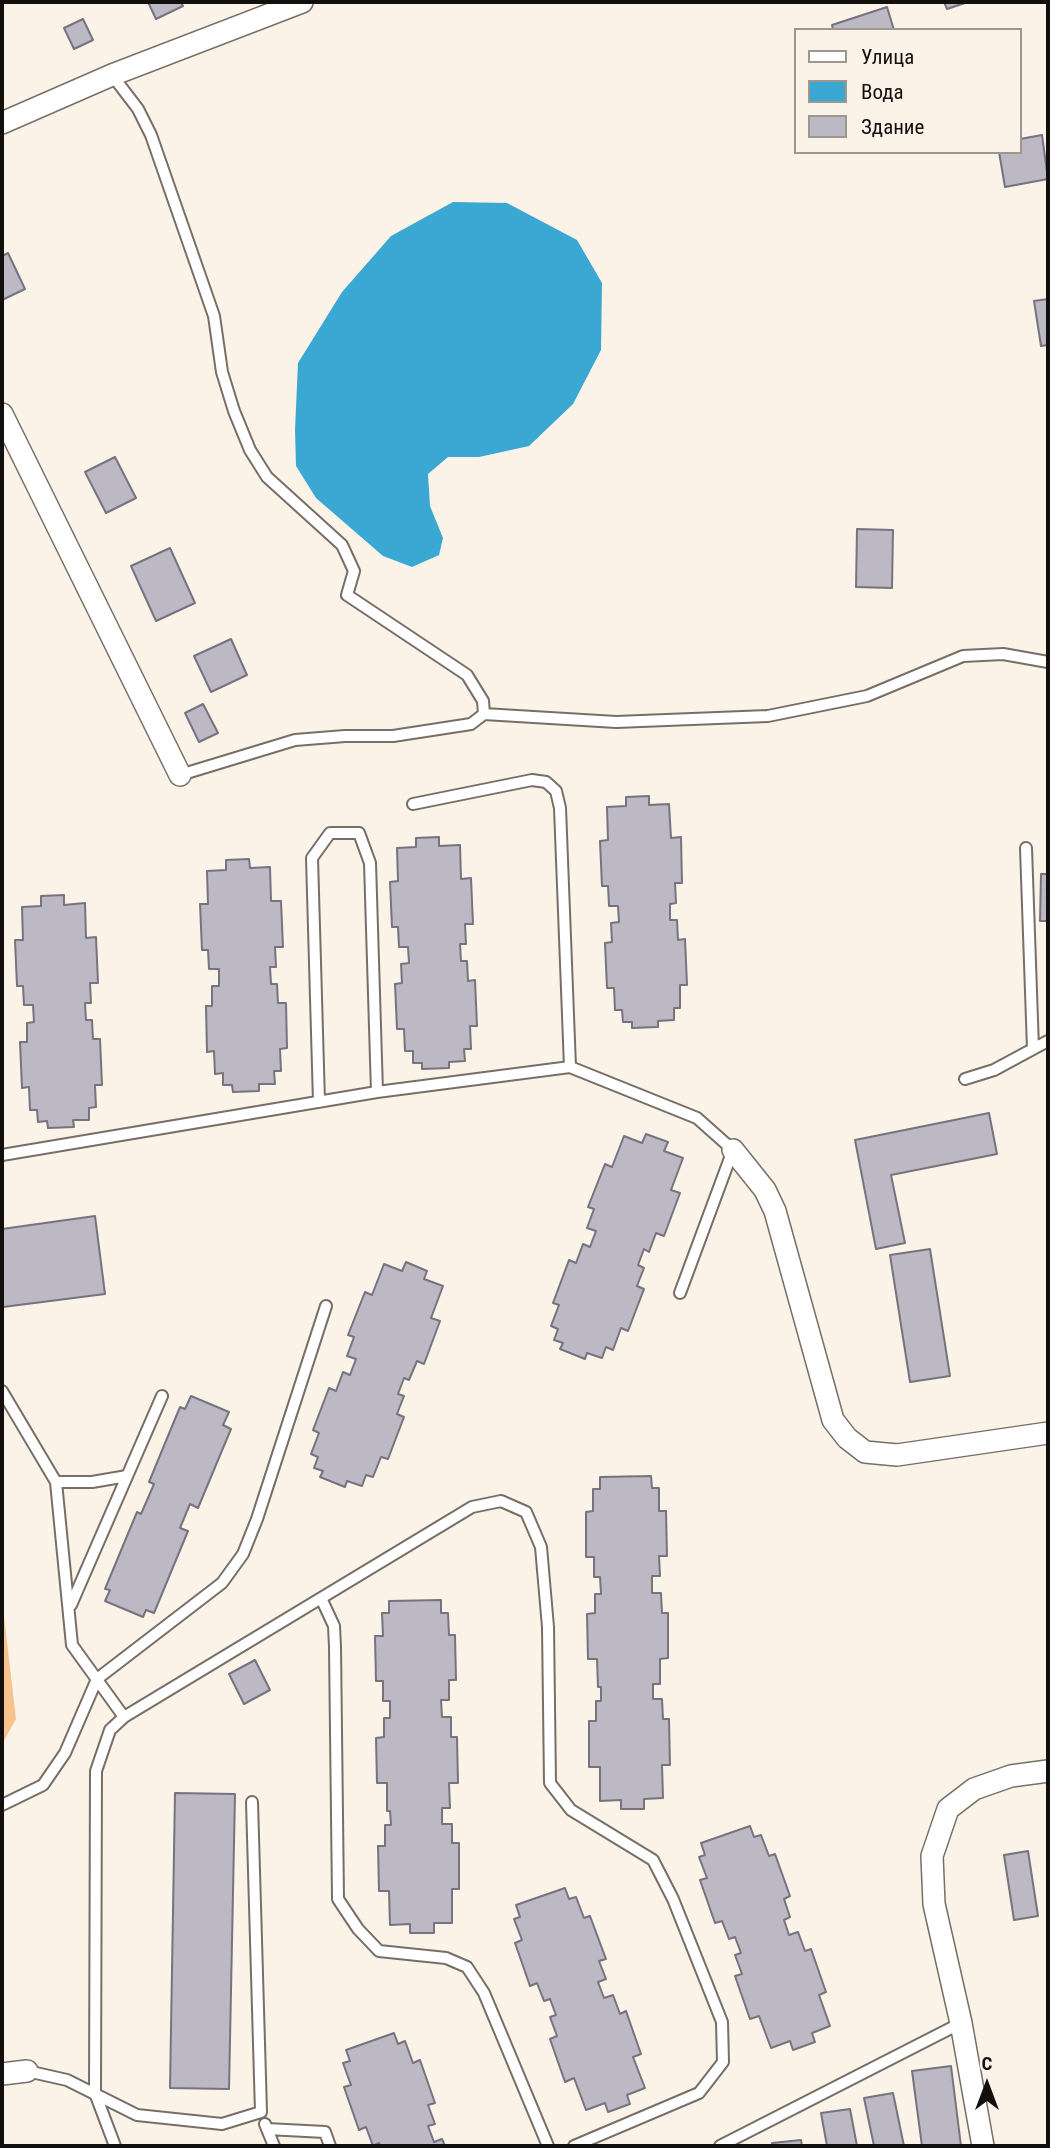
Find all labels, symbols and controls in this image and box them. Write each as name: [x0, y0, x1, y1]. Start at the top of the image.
legend: [794, 28, 1022, 154]
text: Улица: [861, 45, 914, 69]
text: Вода: [861, 80, 904, 104]
text: Здание: [861, 115, 924, 139]
north arrow: [952, 2050, 1022, 2120]
text: С: [982, 2052, 992, 2075]

